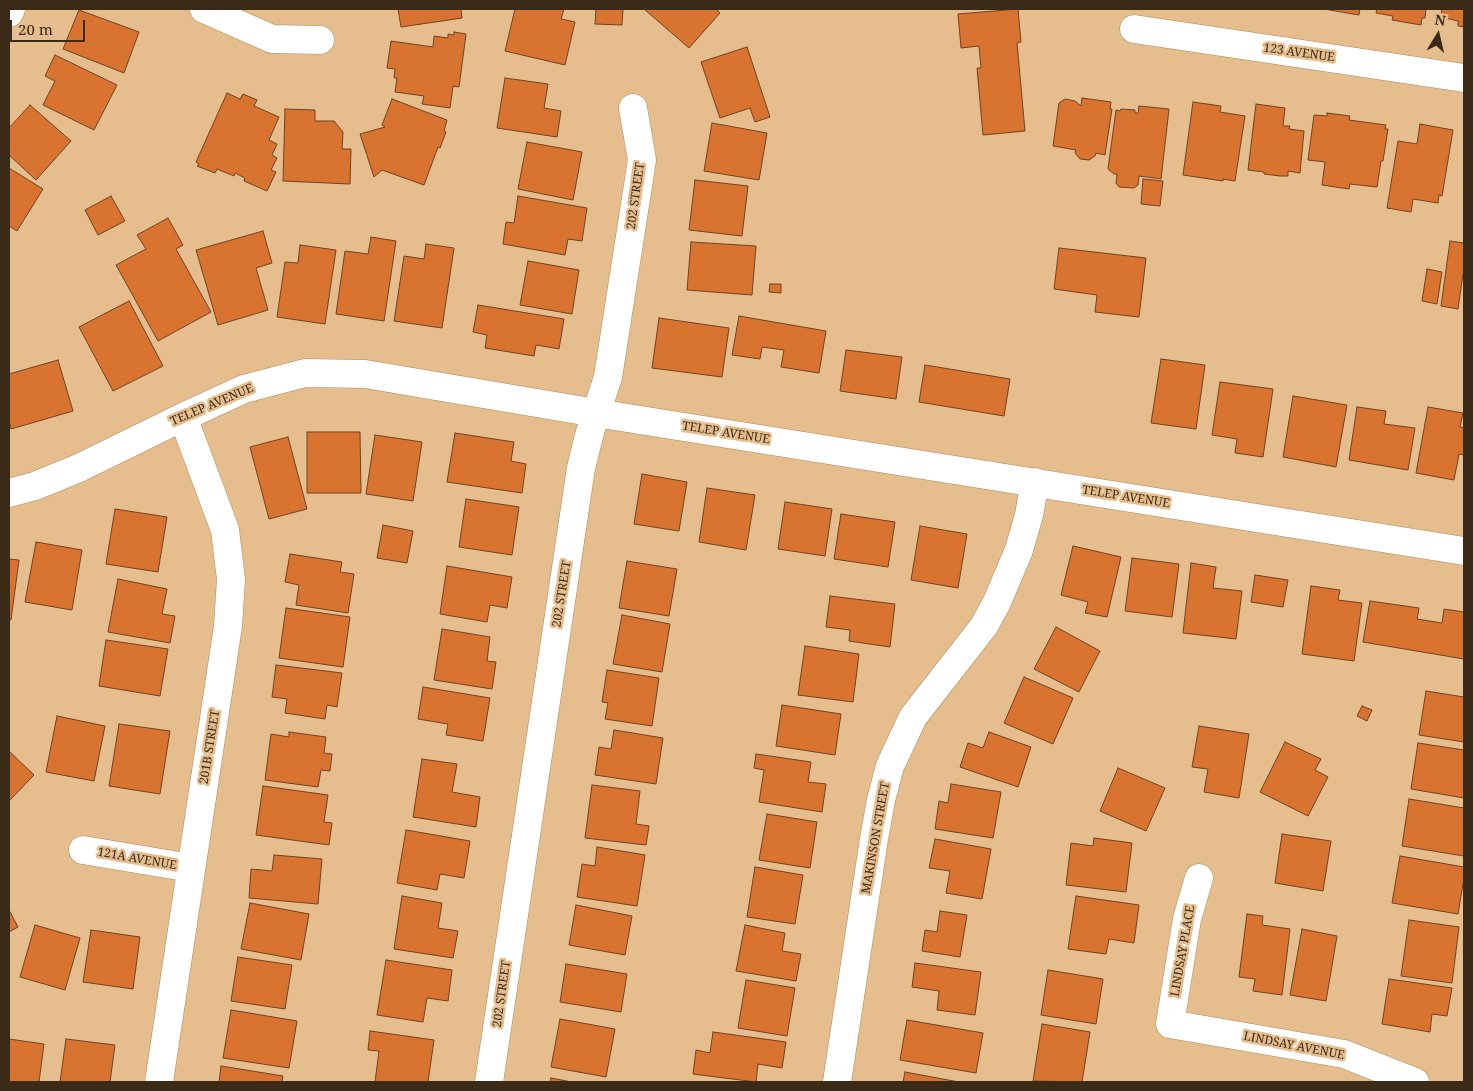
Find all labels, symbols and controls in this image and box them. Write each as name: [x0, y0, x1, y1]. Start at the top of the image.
text: N: [1433, 9, 1447, 30]
scale bar: [12, 10, 88, 42]
north arrow: [1413, 10, 1463, 60]
text: 20 m: [18, 19, 53, 39]
street label: 123 AVENUE: [1263, 41, 1335, 65]
street label: 202 STREET: [624, 162, 648, 230]
street label: TELEP AVENUE: [168, 381, 256, 429]
street label: TELEP AVENUE: [681, 419, 771, 447]
street label: TELEP AVENUE: [1081, 483, 1171, 511]
street label: 202 STREET: [550, 560, 574, 628]
street label: 201B STREET: [197, 709, 223, 785]
street label: MAKINSON STREET: [859, 781, 893, 895]
street label: 121A AVENUE: [96, 845, 178, 873]
street label: LINDSAY PLACE: [1168, 904, 1198, 998]
street label: 202 STREET: [490, 960, 514, 1028]
street label: LINDSAY AVENUE: [1242, 1029, 1346, 1063]

